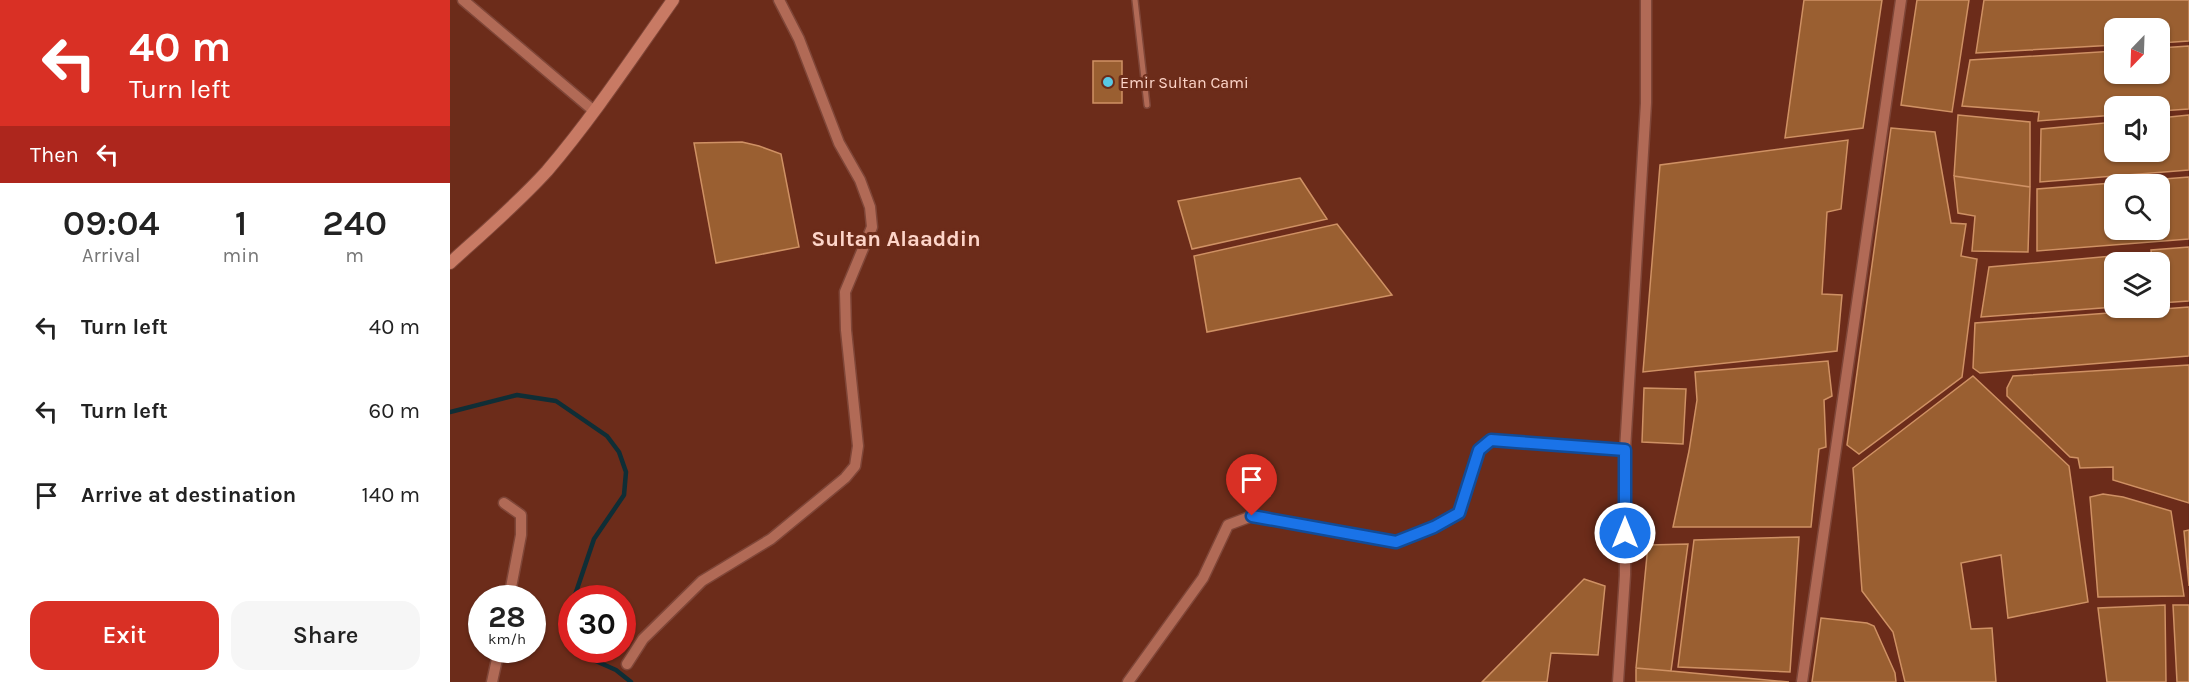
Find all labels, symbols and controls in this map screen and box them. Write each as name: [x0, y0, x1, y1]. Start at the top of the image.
north arrow: [2104, 18, 2170, 84]
map controls: [2104, 18, 2170, 318]
text: 40 m: [129, 22, 231, 72]
icon: left: [30, 24, 108, 102]
text: Turn left: [129, 73, 230, 105]
place label: Emir Sultan Cami: [1120, 73, 1249, 92]
marker: Emir Sultan Cami: [1101, 75, 1115, 89]
button: sound: [2104, 96, 2170, 162]
icon: left: [91, 138, 124, 171]
text: Then: [30, 142, 79, 168]
button: search: [2104, 174, 2170, 240]
text: 09:04: [63, 202, 160, 244]
text: 1: [235, 202, 247, 244]
text: 240: [322, 202, 387, 244]
district label: Sultan Alaaddin: [811, 226, 981, 252]
text: Arrival: [82, 244, 141, 267]
text: min: [223, 244, 259, 267]
text: m: [345, 244, 364, 267]
button: layers: [2104, 252, 2170, 318]
icon: left: [30, 311, 63, 344]
text: Turn left: [81, 314, 168, 340]
text: 40 m: [369, 314, 420, 340]
icon: left: [30, 395, 63, 428]
text: Turn left: [81, 398, 168, 424]
text: 60 m: [369, 398, 420, 424]
pin: [1226, 454, 1277, 516]
icon: arrive: [1235, 463, 1268, 496]
icon: arrive: [30, 479, 63, 512]
text: Arrive at destination: [81, 482, 296, 508]
text: 140 m: [362, 482, 420, 508]
position arrow: [1593, 501, 1657, 565]
speed limit sign: 30: [558, 585, 636, 663]
text: 28: [488, 599, 526, 635]
button: Exit: [30, 601, 219, 670]
button: Share: [231, 601, 420, 670]
text: km/h: [488, 630, 526, 648]

